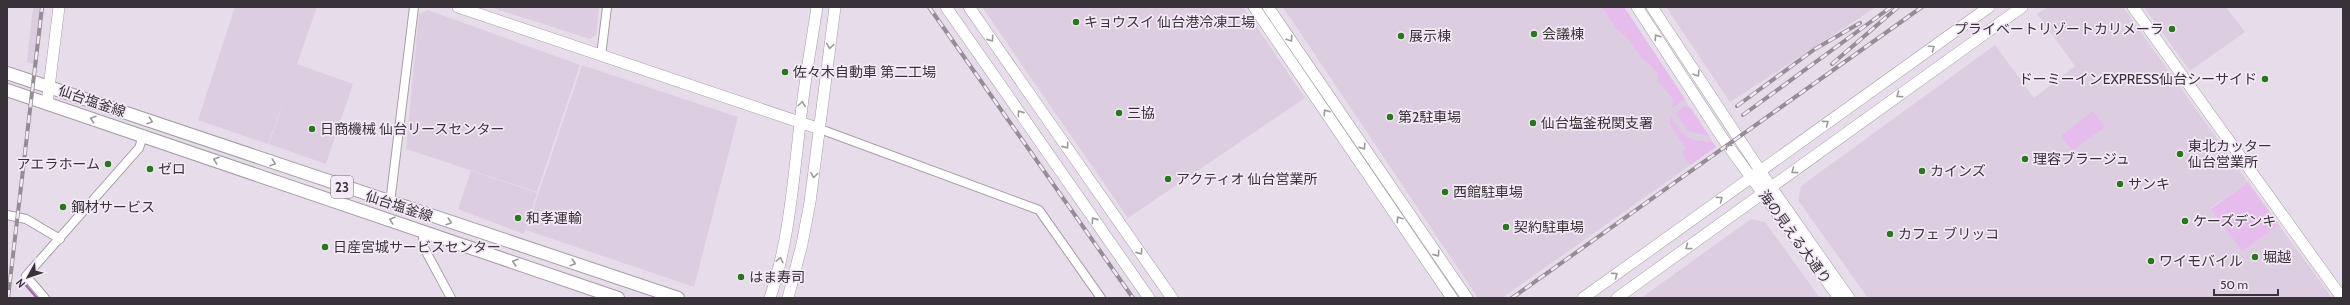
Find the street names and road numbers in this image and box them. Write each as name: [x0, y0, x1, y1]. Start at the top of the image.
street label: 仙台塩釜線: [56, 81, 128, 121]
road number: 23: [331, 176, 353, 198]
street label: 仙台塩釜線: [363, 187, 435, 225]
street label: 海の見える大通り: [1755, 187, 1835, 287]

